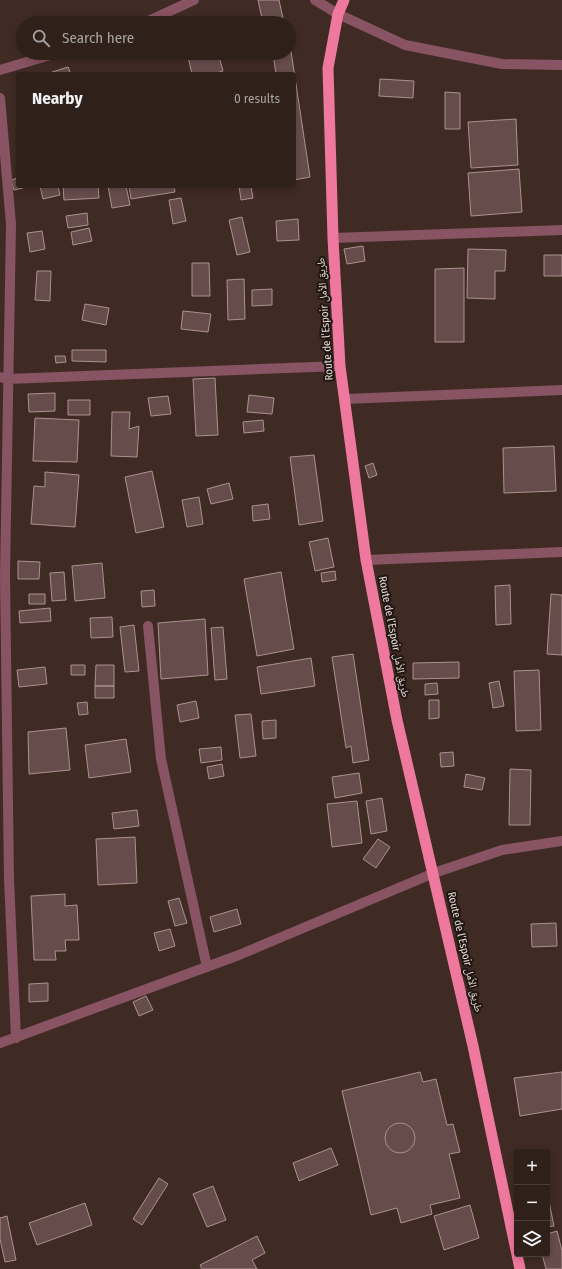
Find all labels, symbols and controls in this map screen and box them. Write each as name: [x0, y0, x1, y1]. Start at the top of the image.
search box: [16, 16, 296, 60]
icon: search: [30, 27, 52, 49]
text: Search here: [62, 29, 134, 47]
text: Nearby: [32, 88, 83, 109]
text: 0 results: [234, 91, 280, 106]
street label: Route de l’Espoir طريق الأمل: [314, 257, 336, 381]
street label: Route de l’Espoir طريق الأمل: [376, 575, 412, 699]
street label: Route de l’Espoir طريق الأمل: [445, 890, 485, 1014]
map controls: [514, 1149, 550, 1257]
button: +: [514, 1149, 550, 1185]
button: −: [514, 1185, 550, 1221]
button: layers: [514, 1221, 550, 1257]

